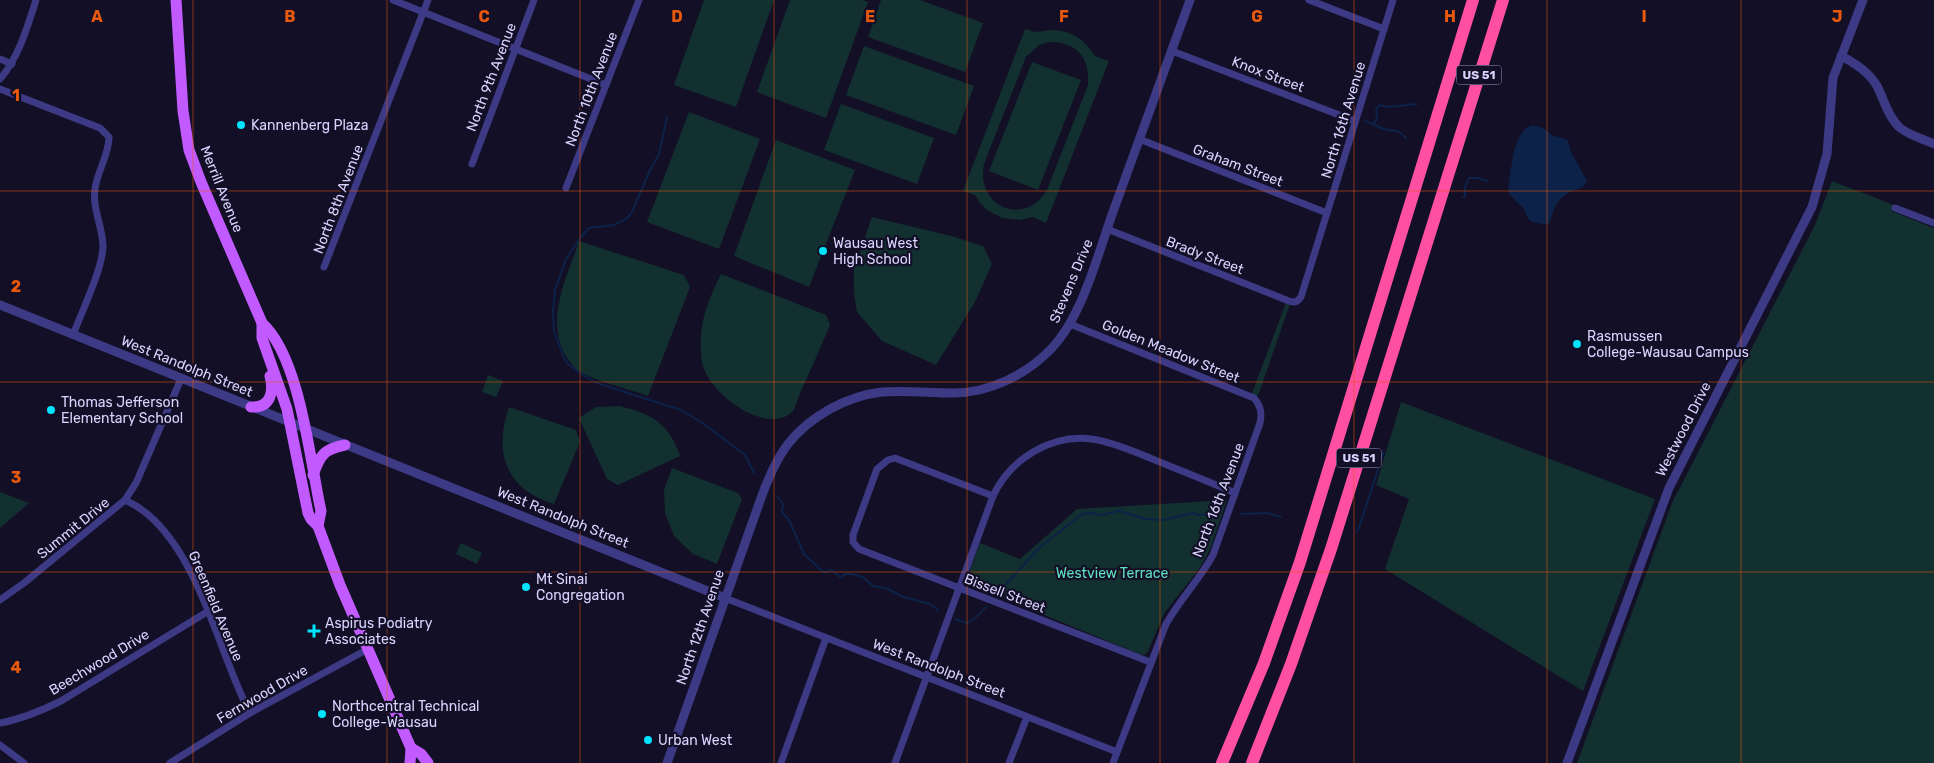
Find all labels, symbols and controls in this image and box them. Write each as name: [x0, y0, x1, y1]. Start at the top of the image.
text: A: [91, 7, 103, 26]
text: B: [284, 7, 296, 26]
text: C: [478, 7, 490, 26]
text: D: [671, 7, 683, 26]
text: E: [865, 7, 875, 26]
text: F: [1059, 7, 1069, 26]
text: G: [1251, 7, 1263, 26]
text: H: [1444, 7, 1456, 26]
text: I: [1641, 7, 1647, 26]
text: J: [1832, 7, 1842, 26]
street label: North 9th Avenue: [463, 20, 520, 134]
street label: North 10th Avenue: [562, 29, 621, 149]
street label: Knox Street: [1229, 53, 1307, 96]
street label: North 16th Avenue: [1318, 60, 1369, 181]
road number: US 51: [1456, 66, 1502, 84]
text: 1: [12, 86, 20, 105]
place label: Kannenberg Plaza: [251, 117, 368, 134]
marker: Kannenberg Plaza: [235, 119, 247, 131]
street label: Graham Street: [1190, 140, 1286, 191]
street label: North 8th Avenue: [310, 142, 367, 256]
street label: Merrill Avenue: [196, 143, 247, 235]
street label: Brady Street: [1164, 233, 1247, 278]
place label: Wausau West High School: [833, 235, 918, 268]
street label: Stevens Drive: [1046, 236, 1097, 326]
marker: Wausau West High School: [817, 245, 829, 257]
text: 2: [11, 277, 21, 296]
street label: Golden Meadow Street: [1100, 316, 1243, 387]
place label: Rasmussen College-Wausau Campus: [1587, 328, 1749, 361]
street label: West Randolph Street: [118, 332, 256, 401]
marker: Rasmussen College-Wausau Campus: [1571, 338, 1583, 350]
street label: Westwood Drive: [1652, 379, 1715, 479]
place label: Thomas Jefferson Elementary School: [61, 394, 183, 427]
marker: Thomas Jefferson Elementary School: [45, 404, 57, 416]
street label: North 16th Avenue: [1189, 440, 1248, 560]
road number: US 51: [1336, 448, 1382, 468]
text: 3: [11, 468, 21, 487]
street label: West Randolph Street: [494, 483, 632, 552]
street label: Summit Drive: [34, 494, 113, 563]
street label: Greenfield Avenue: [185, 549, 247, 664]
park label: Westview Terrace: [1056, 565, 1168, 582]
street label: North 12th Avenue: [673, 567, 728, 687]
street label: Bissell Street: [962, 570, 1048, 617]
place label: Mt Sinai Congregation: [536, 571, 625, 604]
marker: Mt Sinai Congregation: [520, 581, 532, 593]
place label: Aspirus Podiatry Associates: [325, 615, 433, 648]
marker: Aspirus Podiatry Associates: [307, 624, 321, 638]
street label: Beechwood Drive: [46, 626, 153, 699]
street label: West Randolph Street: [870, 635, 1008, 702]
text: 4: [11, 658, 22, 677]
street label: Fernwood Drive: [214, 661, 311, 727]
place label: Northcentral Technical College-Wausau: [332, 698, 480, 731]
marker: Northcentral Technical College-Wausau: [316, 708, 328, 720]
place label: Urban West: [658, 732, 733, 749]
marker: Urban West: [642, 734, 654, 746]

